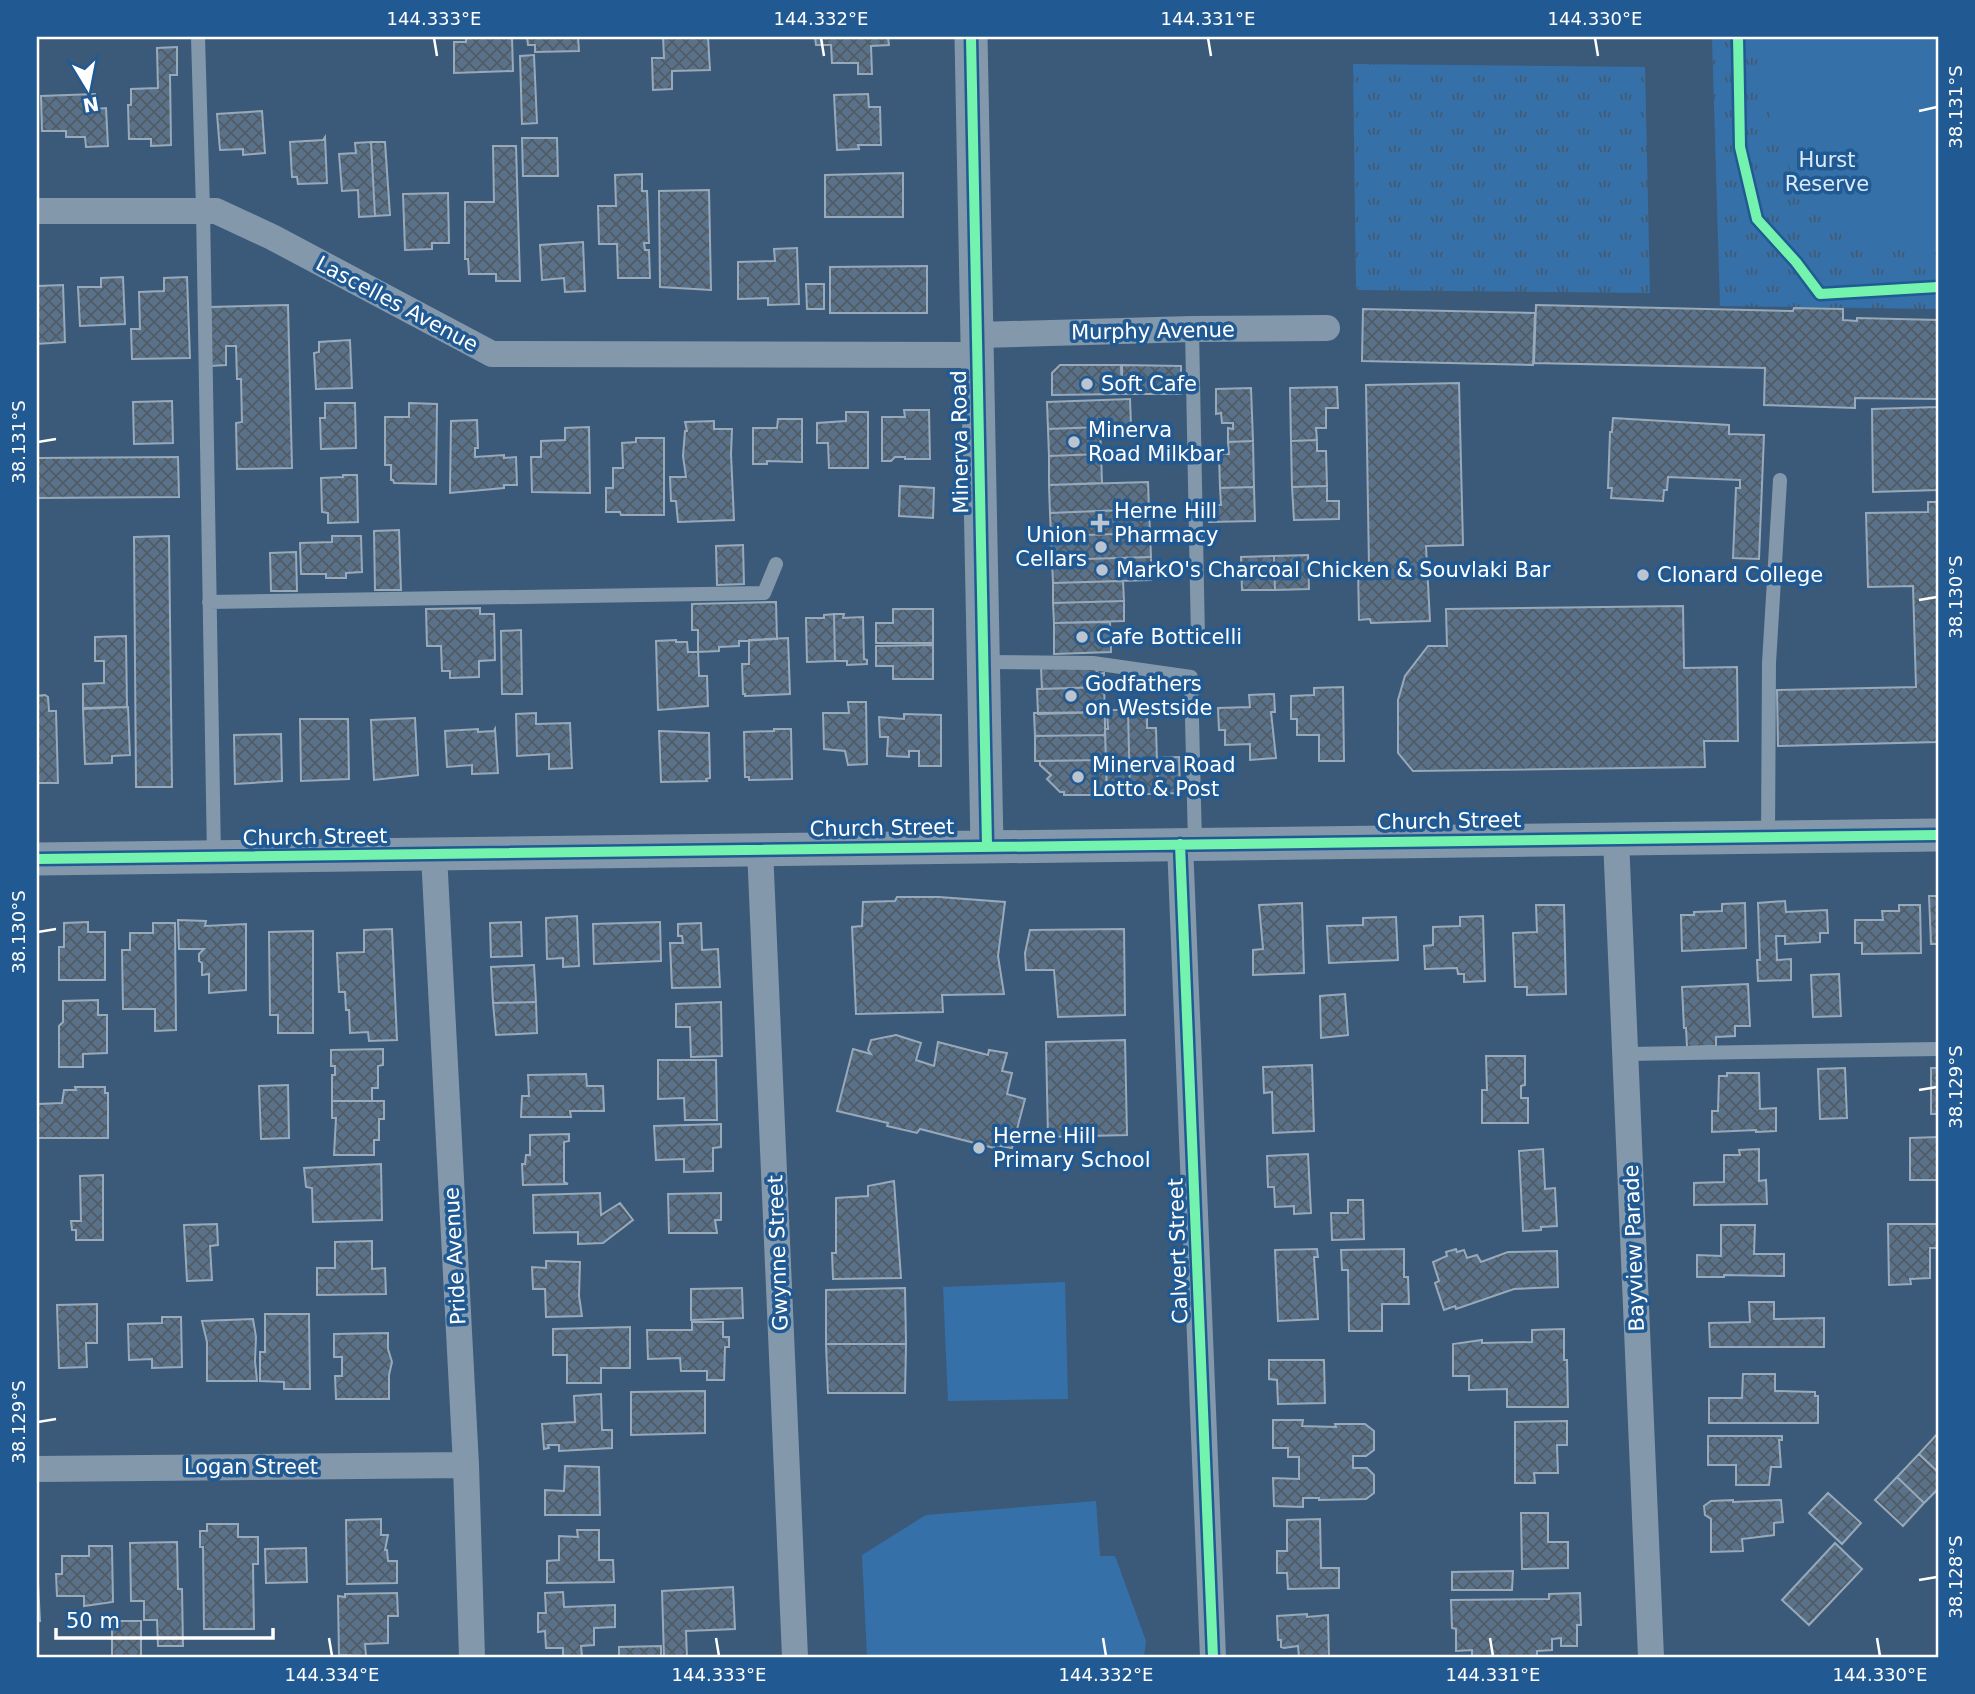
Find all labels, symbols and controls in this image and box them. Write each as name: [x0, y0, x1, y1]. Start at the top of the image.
text: 144.333°E: [387, 8, 481, 29]
text: 144.332°E: [774, 8, 868, 29]
text: 144.331°E: [1161, 8, 1255, 29]
text: 144.330°E: [1548, 8, 1642, 29]
north arrow: [52, 52, 122, 122]
text: 38.131°S: [1945, 65, 1966, 149]
text: N: [81, 93, 101, 117]
park label: Hurst Reserve: [1785, 148, 1869, 196]
street label: Lascelles Avenue: [312, 251, 482, 357]
street label: Murphy Avenue: [1071, 318, 1235, 344]
street label: Minerva Road: [947, 370, 973, 514]
place label: Soft Cafe: [1101, 372, 1197, 396]
marker: Soft Cafe: [1079, 376, 1095, 392]
text: 38.131°S: [8, 400, 29, 484]
place label: Minerva Road Milkbar: [1088, 418, 1225, 466]
marker: Minerva Road Milkbar: [1066, 434, 1082, 450]
place label: Herne Hill Pharmacy: [1114, 499, 1218, 547]
marker: Herne Hill Pharmacy: [1092, 515, 1108, 531]
place label: Union Cellars: [1015, 523, 1087, 571]
marker: Union Cellars: [1093, 539, 1109, 555]
text: 38.130°S: [1945, 555, 1966, 639]
place label: MarkO's Charcoal Chicken & Souvlaki Bar: [1116, 558, 1551, 582]
marker: MarkO's Charcoal Chicken & Souvlaki Bar: [1094, 562, 1110, 578]
place label: Clonard College: [1657, 563, 1823, 587]
marker: Clonard College: [1635, 567, 1651, 583]
place label: Cafe Botticelli: [1096, 625, 1242, 649]
marker: Cafe Botticelli: [1074, 629, 1090, 645]
place label: Godfathers on Westside: [1085, 672, 1213, 720]
marker: Godfathers on Westside: [1063, 688, 1079, 704]
place label: Minerva Road Lotto & Post: [1092, 753, 1235, 801]
marker: Minerva Road Lotto & Post: [1070, 769, 1086, 785]
street label: Church Street: [1376, 808, 1522, 834]
street label: Church Street: [809, 815, 955, 841]
street label: Church Street: [242, 824, 388, 850]
text: 38.130°S: [8, 890, 29, 974]
text: 38.129°S: [1945, 1045, 1966, 1129]
place label: Herne Hill Primary School: [993, 1124, 1151, 1172]
marker: Herne Hill Primary School: [971, 1140, 987, 1156]
street label: Bayview Parade: [1619, 1164, 1649, 1332]
street label: Gwynne Street: [763, 1175, 793, 1331]
street label: Calvert Street: [1163, 1178, 1193, 1324]
street label: Pride Avenue: [439, 1187, 471, 1325]
text: 38.129°S: [8, 1380, 29, 1464]
street label: Logan Street: [184, 1455, 318, 1479]
text: 38.128°S: [1945, 1535, 1966, 1619]
scale bar: [56, 1596, 273, 1640]
text: 50 m: [66, 1609, 120, 1633]
text: 144.334°E: [285, 1664, 379, 1685]
text: 144.333°E: [672, 1664, 766, 1685]
text: 144.332°E: [1059, 1664, 1153, 1685]
text: 144.331°E: [1446, 1664, 1540, 1685]
text: 144.330°E: [1833, 1664, 1927, 1685]

